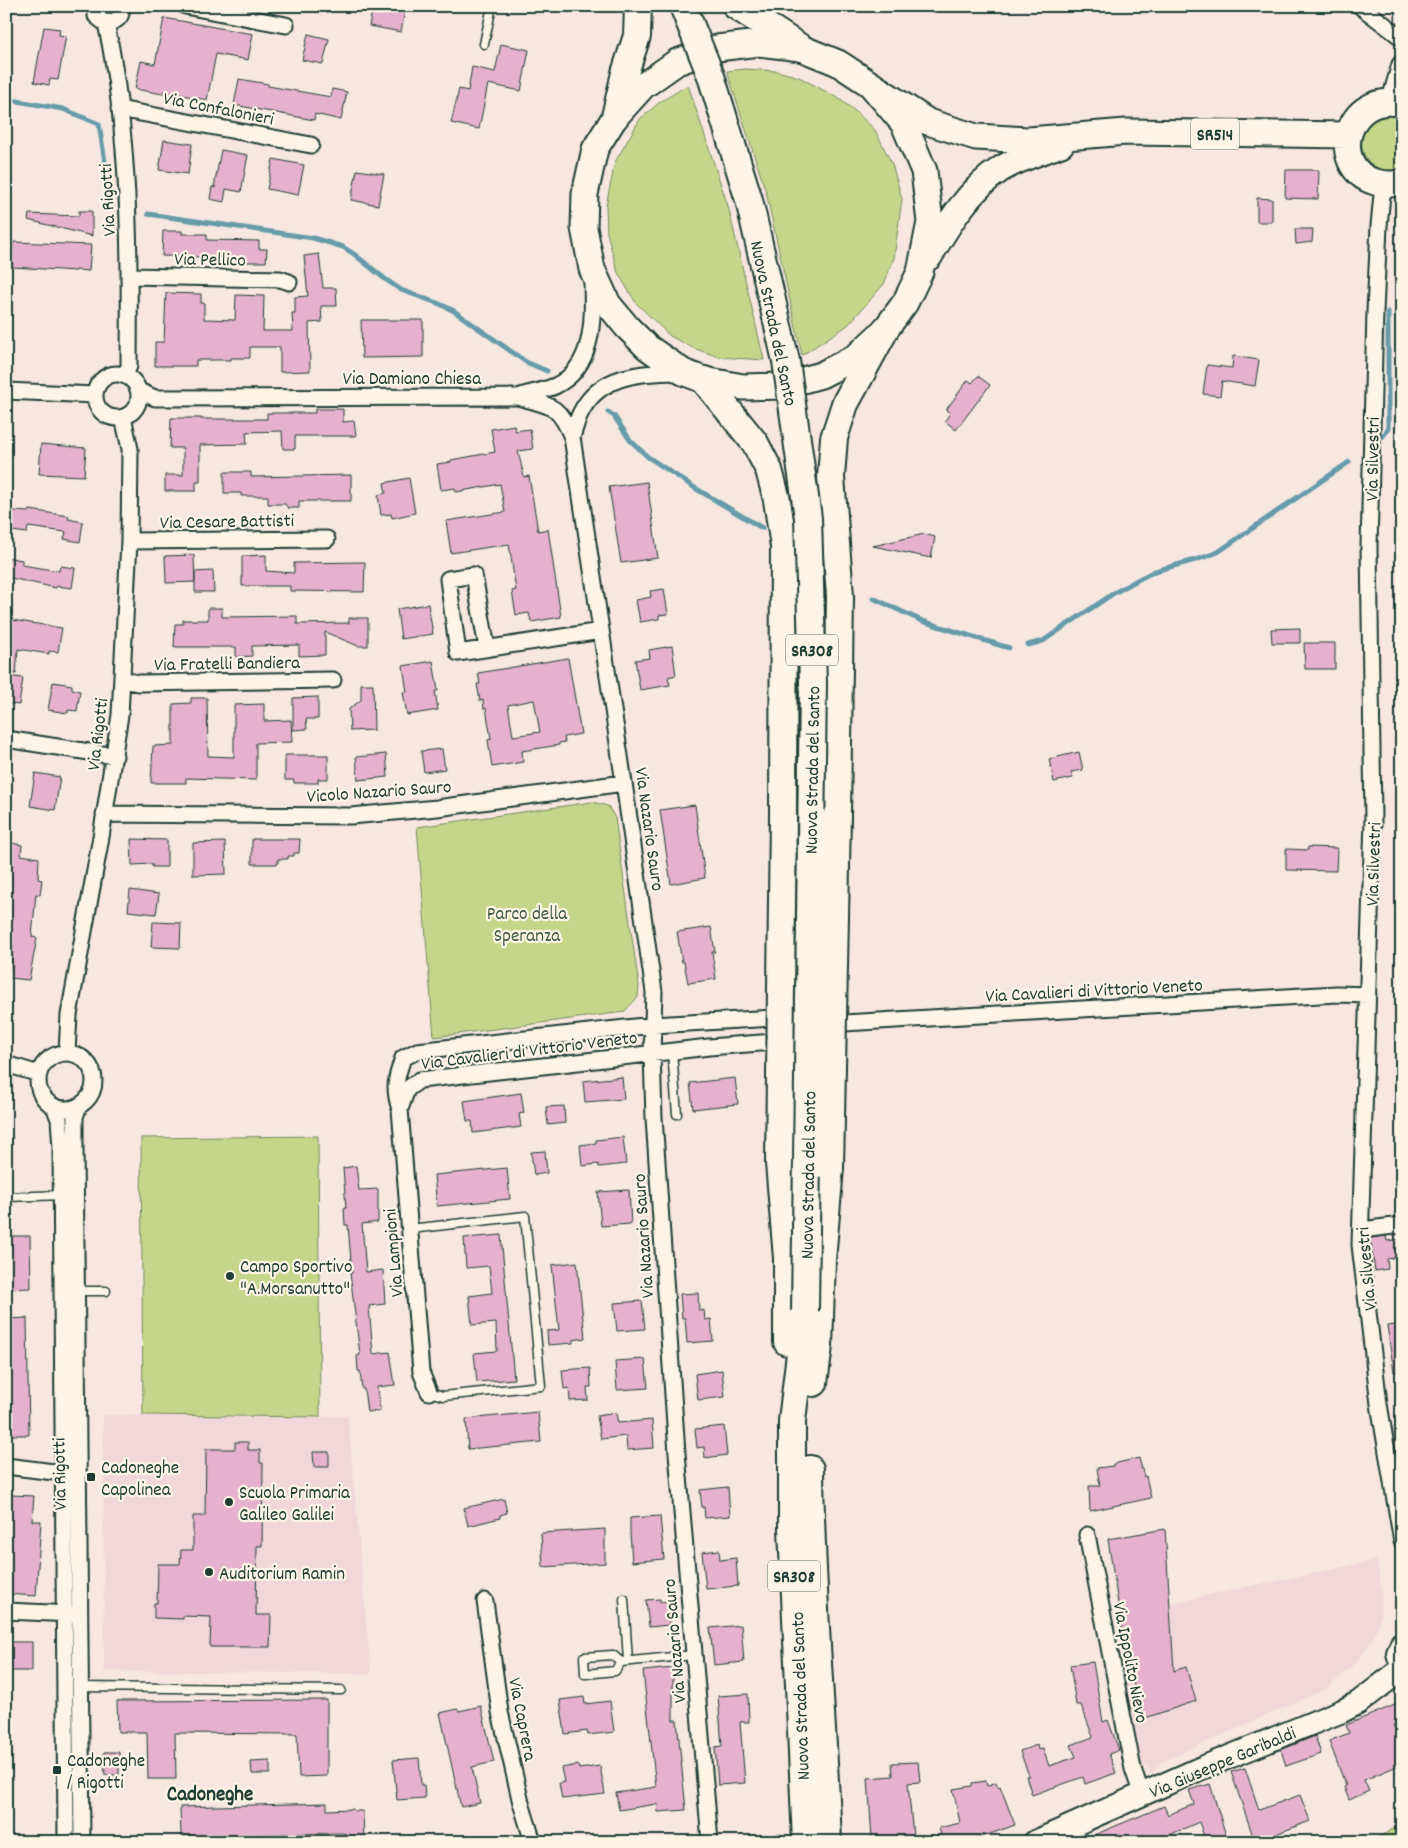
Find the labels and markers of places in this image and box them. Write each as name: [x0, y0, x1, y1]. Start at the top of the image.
place label: Campo Sportivo "A.Morsanutto": [240, 1255, 352, 1304]
marker: Campo Sportivo "A.Morsanutto": [224, 1270, 236, 1282]
place label: Cadoneghe Capolinea: [101, 1456, 179, 1505]
marker: Cadoneghe Capolinea: [85, 1471, 97, 1483]
place label: Scuola Primaria Galileo Galilei: [239, 1481, 351, 1530]
marker: Scuola Primaria Galileo Galilei: [223, 1496, 235, 1508]
place label: Auditorium Ramin: [219, 1562, 345, 1589]
marker: Auditorium Ramin: [203, 1566, 215, 1578]
place label: Cadoneghe / Rigotti: [67, 1749, 145, 1798]
marker: Cadoneghe / Rigotti: [51, 1764, 63, 1776]

